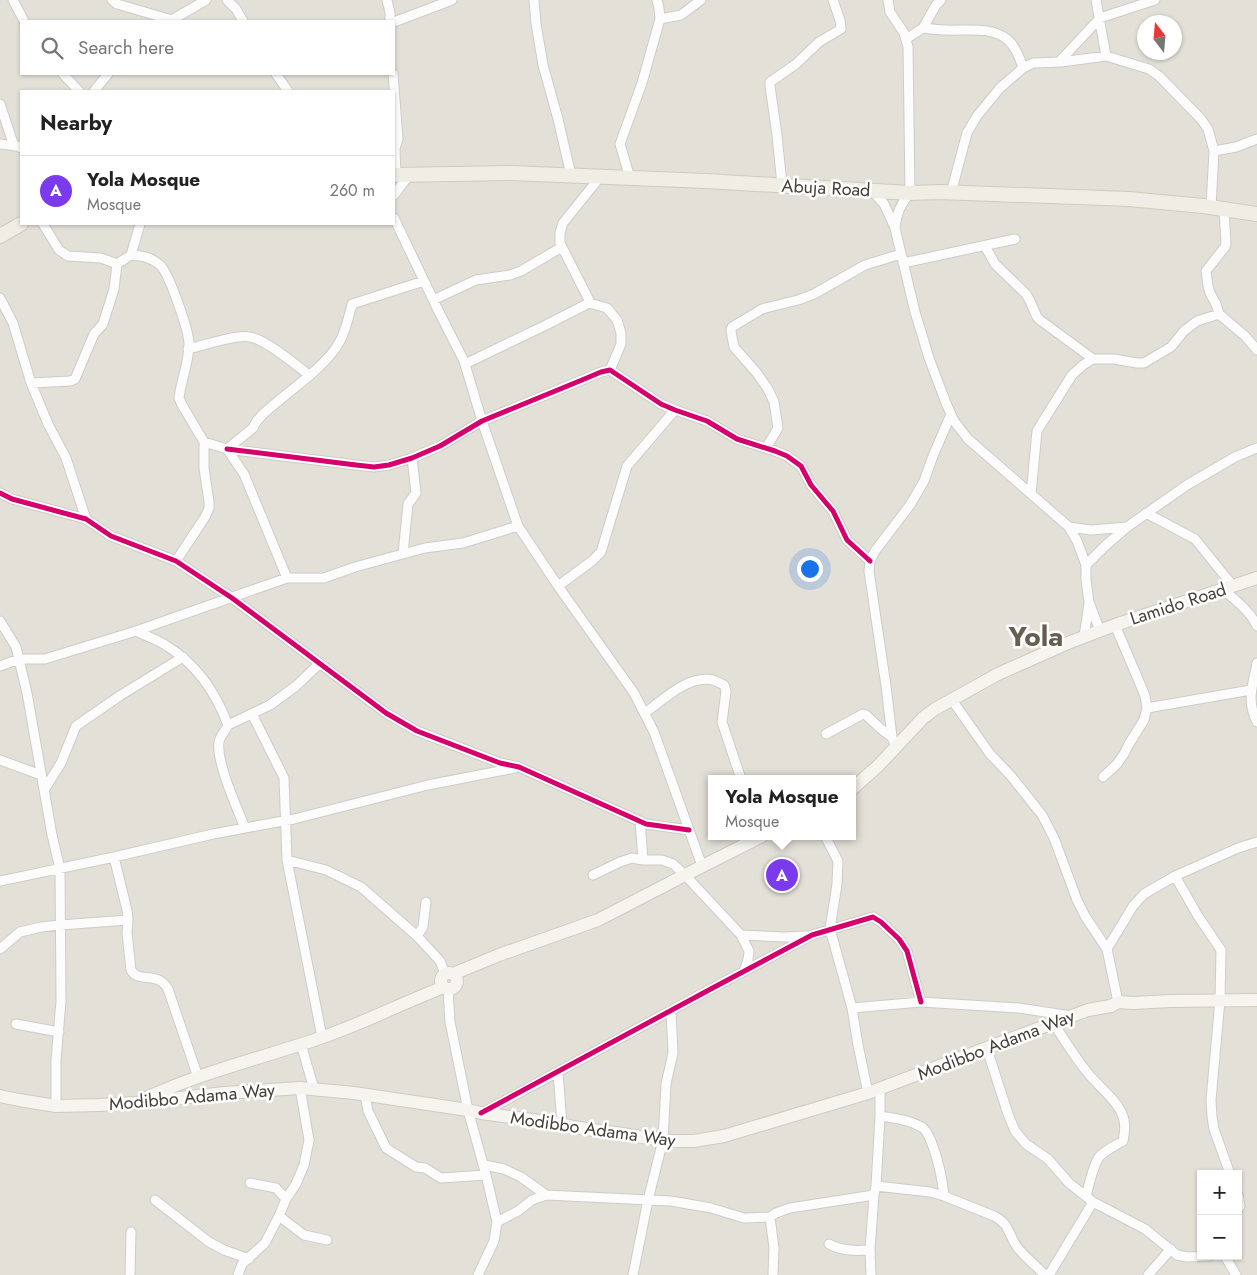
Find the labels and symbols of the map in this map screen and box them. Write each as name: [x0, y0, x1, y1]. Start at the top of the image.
north arrow: [1137, 15, 1182, 60]
street label: Abuja Road: [781, 173, 871, 203]
your location: [797, 556, 823, 582]
street label: Lamido Road: [1127, 576, 1229, 632]
district label: Yola: [1008, 616, 1063, 657]
pin: A: [766, 856, 798, 894]
street label: Modibbo Adama Way: [914, 1003, 1078, 1087]
street label: Modibbo Adama Way: [108, 1077, 276, 1117]
street label: Modibbo Adama Way: [509, 1105, 677, 1153]

